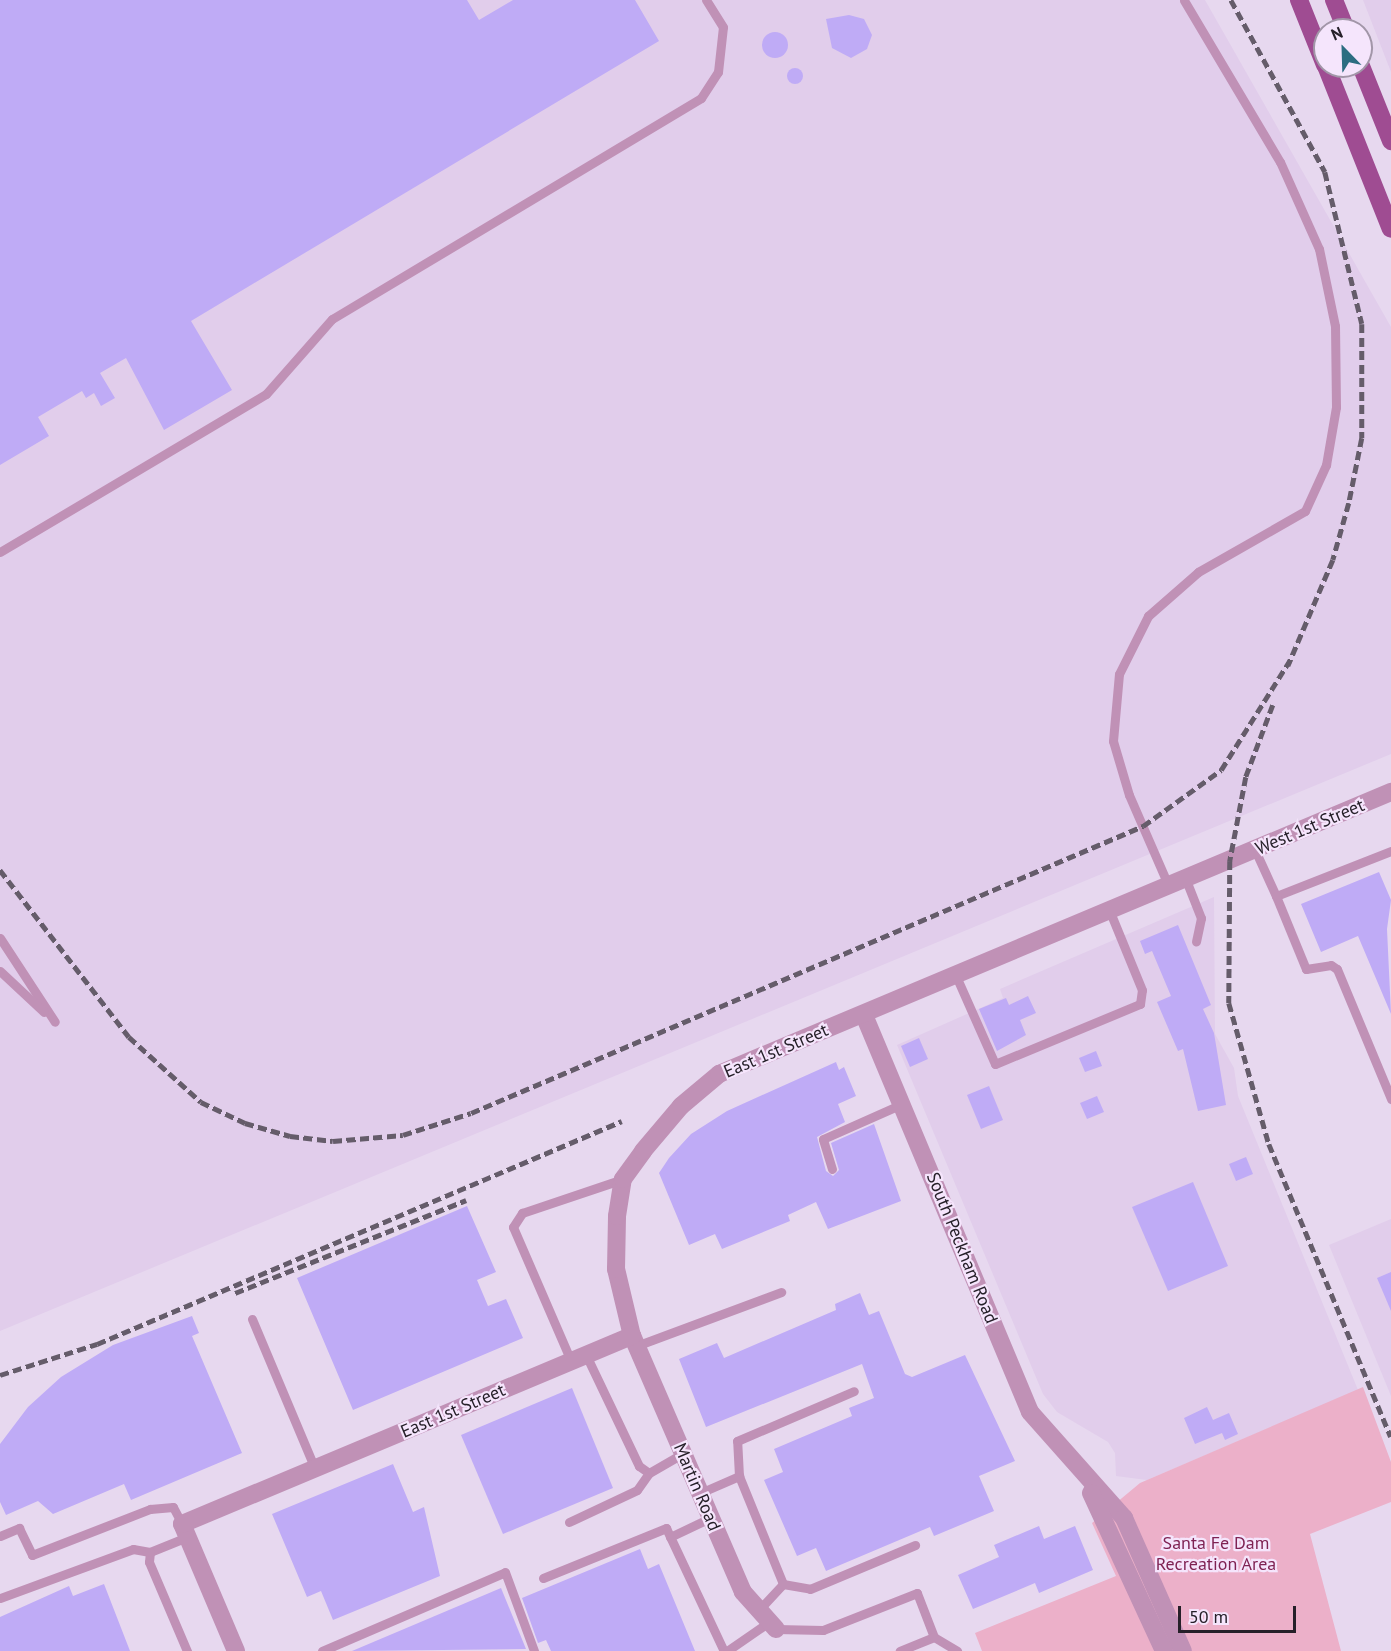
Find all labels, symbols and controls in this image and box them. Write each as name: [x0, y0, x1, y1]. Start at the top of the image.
north arrow: [1313, 18, 1373, 78]
text: N: [1328, 22, 1345, 45]
street label: West 1st Street: [1252, 794, 1368, 860]
street label: East 1st Street: [721, 1019, 831, 1083]
street label: South Peckham Road: [922, 1169, 1002, 1327]
street label: East 1st Street: [398, 1379, 508, 1443]
street label: Martin Road: [669, 1440, 725, 1534]
park label: Santa Fe Dam Recreation Area: [1155, 1533, 1277, 1576]
scale bar: [1181, 1594, 1300, 1632]
text: 50 m: [1189, 1605, 1228, 1628]

